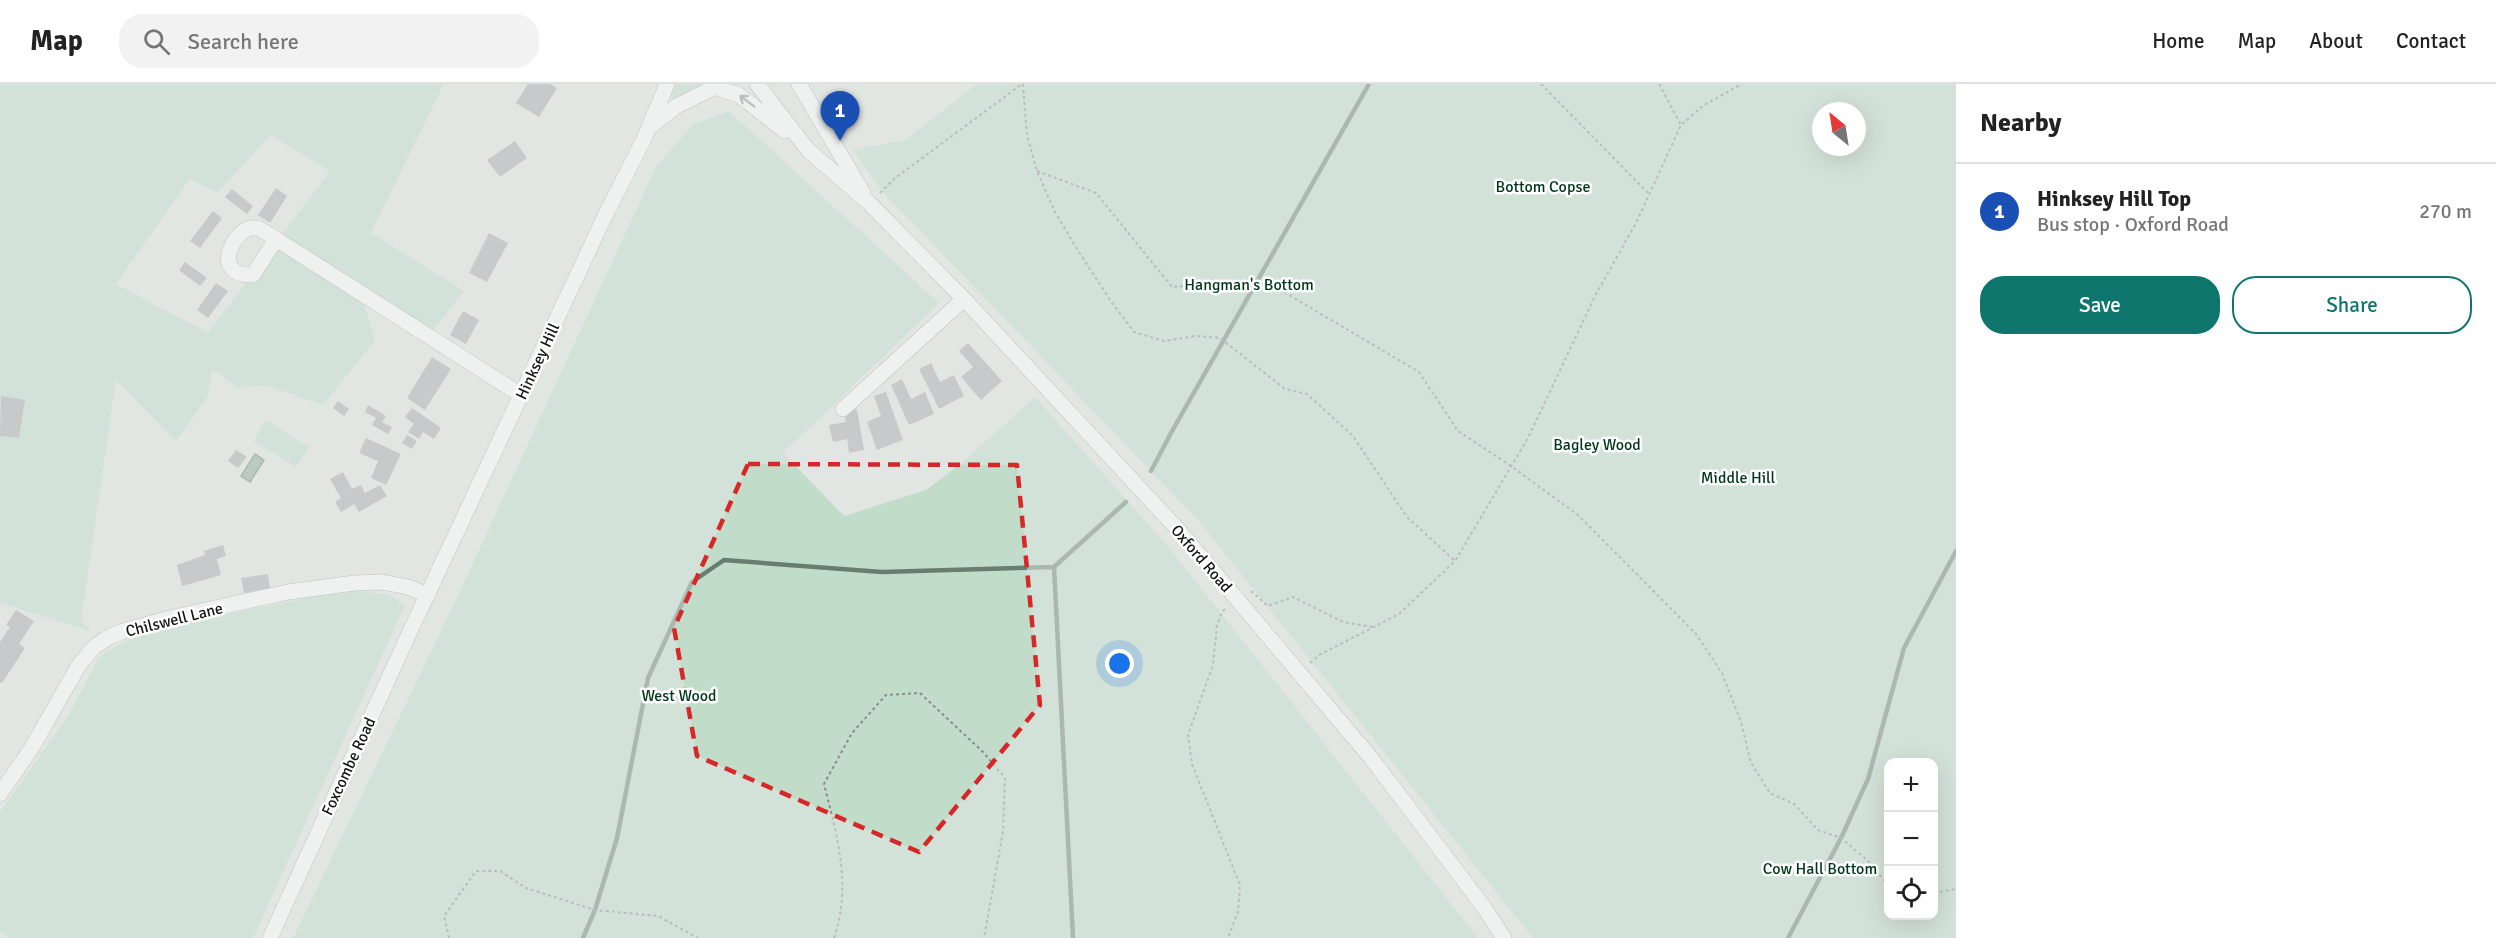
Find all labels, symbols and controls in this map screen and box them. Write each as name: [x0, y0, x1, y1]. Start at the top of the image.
search box: [119, 14, 539, 68]
text: Map: [30, 24, 83, 58]
icon: search: [140, 25, 173, 58]
text: Search here: [188, 28, 299, 55]
text: Home: [2152, 28, 2205, 54]
text: Map: [2238, 28, 2276, 54]
text: About: [2309, 28, 2363, 54]
text: Contact: [2396, 28, 2466, 54]
pin: 1: [820, 92, 860, 141]
one-way arrow: [740, 95, 756, 107]
north arrow: [1812, 102, 1866, 156]
text: Nearby: [1980, 107, 2061, 139]
park label: Bottom Copse: [1496, 177, 1590, 197]
text: Hinksey Hill Top: [2037, 185, 2191, 212]
text: 1: [1994, 199, 2005, 224]
text: 270 m: [2419, 199, 2472, 224]
text: Bus stop · Oxford Road: [2037, 212, 2229, 237]
park label: Hangman's Bottom: [1184, 275, 1314, 295]
button: Save: [1980, 276, 2220, 334]
button: Share: [2232, 276, 2472, 334]
street label: Hinksey Hill: [512, 320, 564, 403]
park label: Bagley Wood: [1553, 435, 1641, 455]
park label: Middle Hill: [1701, 468, 1776, 488]
street label: Oxford Road: [1166, 521, 1236, 597]
street label: Chilswell Lane: [124, 598, 225, 642]
your location: [1105, 649, 1134, 678]
park label: West Wood: [641, 686, 717, 706]
street label: Foxcombe Road: [318, 714, 380, 819]
map controls: [1884, 758, 1938, 920]
button: +: [1884, 758, 1938, 812]
button: −: [1884, 812, 1938, 866]
park label: Cow Hall Bottom: [1763, 859, 1877, 879]
button: locate: [1884, 866, 1938, 920]

